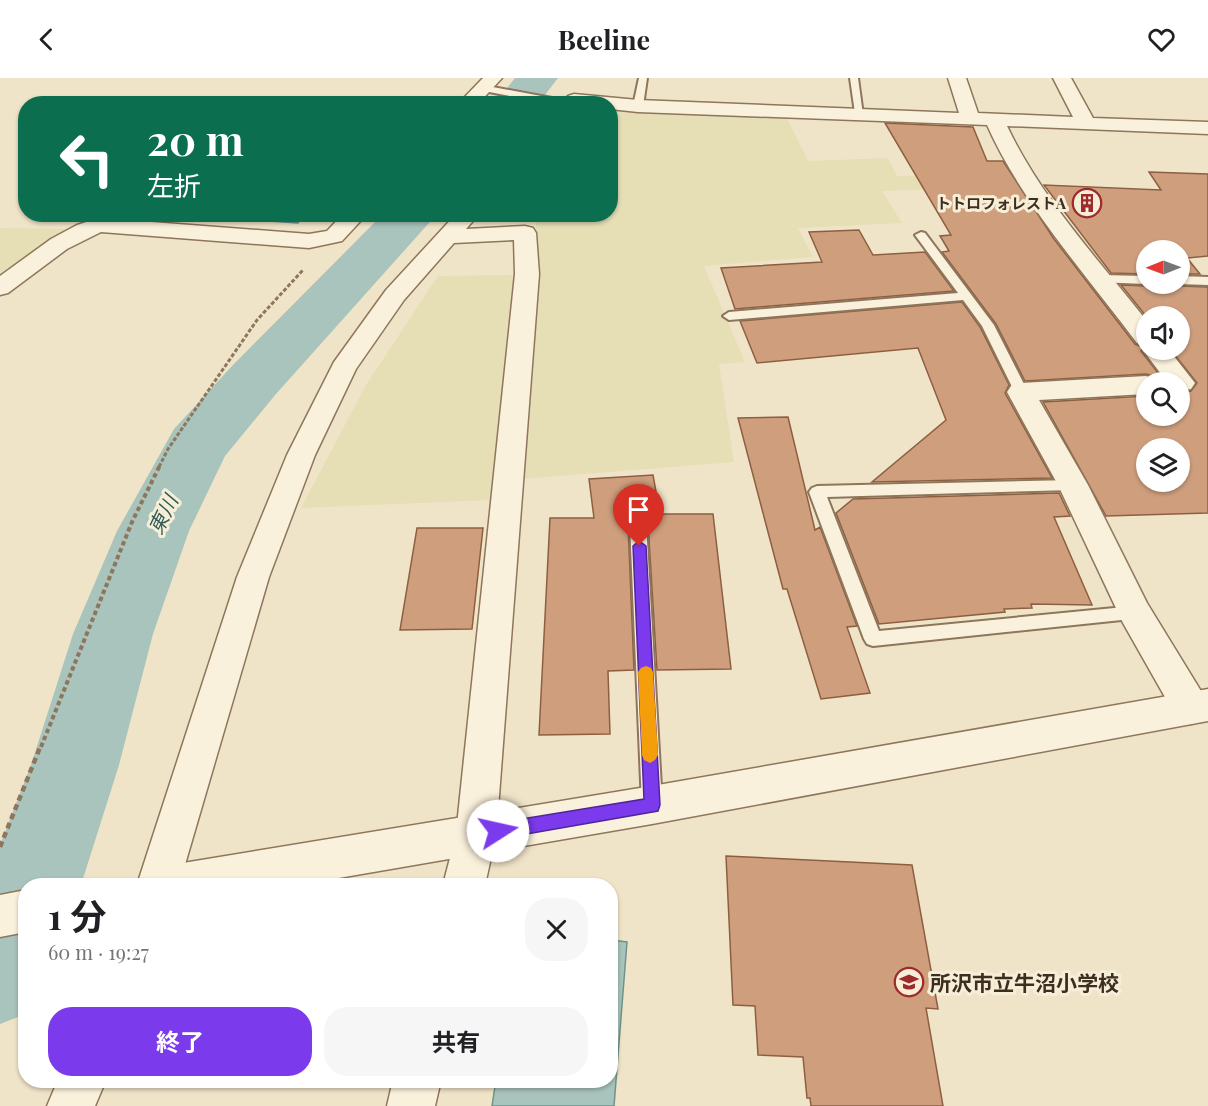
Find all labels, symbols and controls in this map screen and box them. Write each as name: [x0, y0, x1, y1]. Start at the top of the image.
text: Beeline: [558, 21, 650, 57]
icon: back: [30, 23, 63, 56]
icon: heart: [1145, 23, 1178, 56]
text: 20 m: [147, 111, 244, 167]
icon: left: [48, 120, 126, 198]
text: 左折: [147, 167, 201, 203]
building icon: トトロフォレストA: [1071, 187, 1103, 219]
place label: トトロフォレストA: [936, 193, 1067, 213]
north arrow: [1136, 240, 1190, 294]
map controls: [1136, 240, 1190, 492]
button: sound: [1136, 306, 1190, 360]
button: search: [1136, 372, 1190, 426]
button: layers: [1136, 438, 1190, 492]
pin: [613, 484, 664, 546]
water label: 東川: [141, 488, 184, 538]
icon: arrive: [622, 493, 655, 526]
position arrow: [466, 799, 530, 863]
text: 1 分: [48, 891, 106, 939]
button: close: [525, 898, 588, 961]
text: 60 m · 19:27: [48, 938, 149, 965]
school or university icon: 所沢市立牛沼小学校: [893, 966, 925, 998]
place label: 所沢市立牛沼小学校: [930, 968, 1119, 996]
button: 終了: [48, 1007, 312, 1076]
button: 共有: [324, 1007, 588, 1076]

